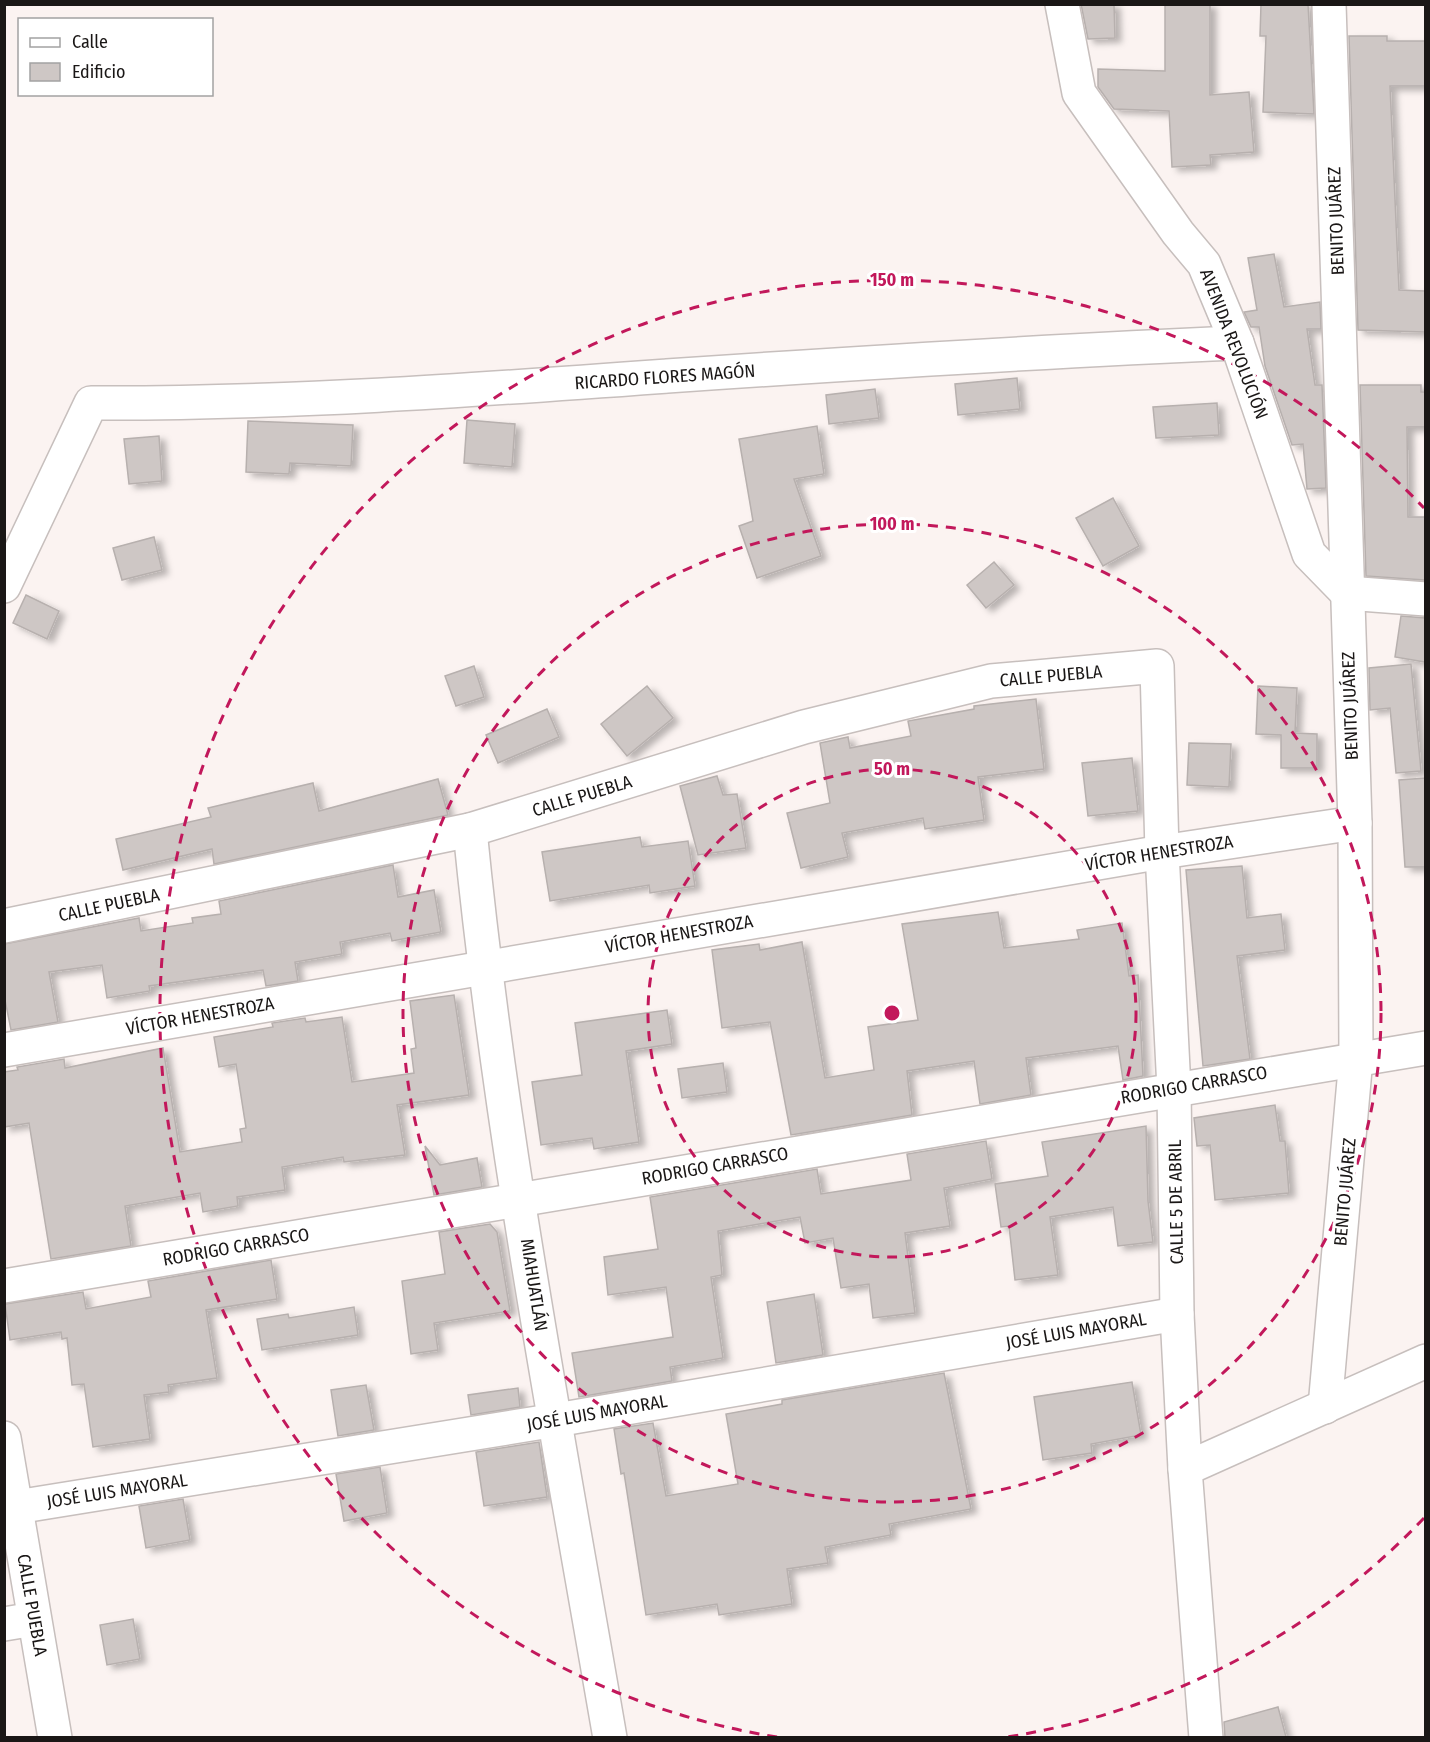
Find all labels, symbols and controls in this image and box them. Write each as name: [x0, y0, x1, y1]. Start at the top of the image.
legend: [18, 18, 213, 96]
text: Calle: [72, 31, 108, 53]
text: Edificio: [72, 61, 125, 83]
street label: BENITO JUÁREZ: [1322, 166, 1349, 276]
street label: AVENIDA REVOLUCIÓN: [1195, 266, 1273, 422]
text: 150 m: [870, 269, 914, 291]
street label: RICARDO FLORES MAGÓN: [574, 360, 756, 394]
text: 100 m: [870, 513, 914, 535]
street label: BENITO JUÁREZ: [1336, 651, 1363, 761]
street label: CALLE PUEBLA: [999, 661, 1104, 691]
text: 50 m: [874, 758, 910, 780]
street label: CALLE PUEBLA: [530, 770, 635, 822]
street label: VÍCTOR HENESTROZA: [1083, 829, 1235, 876]
street label: CALLE PUEBLA: [56, 883, 162, 926]
street label: VÍCTOR HENESTROZA: [603, 909, 755, 958]
street label: VÍCTOR HENESTROZA: [124, 991, 276, 1040]
centre of rings: [882, 1003, 902, 1023]
street label: RODRIGO CARRASCO: [1119, 1061, 1269, 1109]
street label: BENITO JUÁREZ: [1328, 1137, 1361, 1247]
street label: CALLE 5 DE ABRIL: [1164, 1139, 1188, 1265]
street label: RODRIGO CARRASCO: [640, 1142, 790, 1190]
street label: RODRIGO CARRASCO: [161, 1223, 311, 1271]
street label: MIAHUATLÁN: [516, 1237, 553, 1333]
street label: JOSÉ LUIS MAYORAL: [1004, 1307, 1148, 1354]
street label: JOSÉ LUIS MAYORAL: [525, 1389, 669, 1436]
street label: JOSÉ LUIS MAYORAL: [45, 1468, 189, 1513]
street label: CALLE PUEBLA: [12, 1552, 52, 1658]

